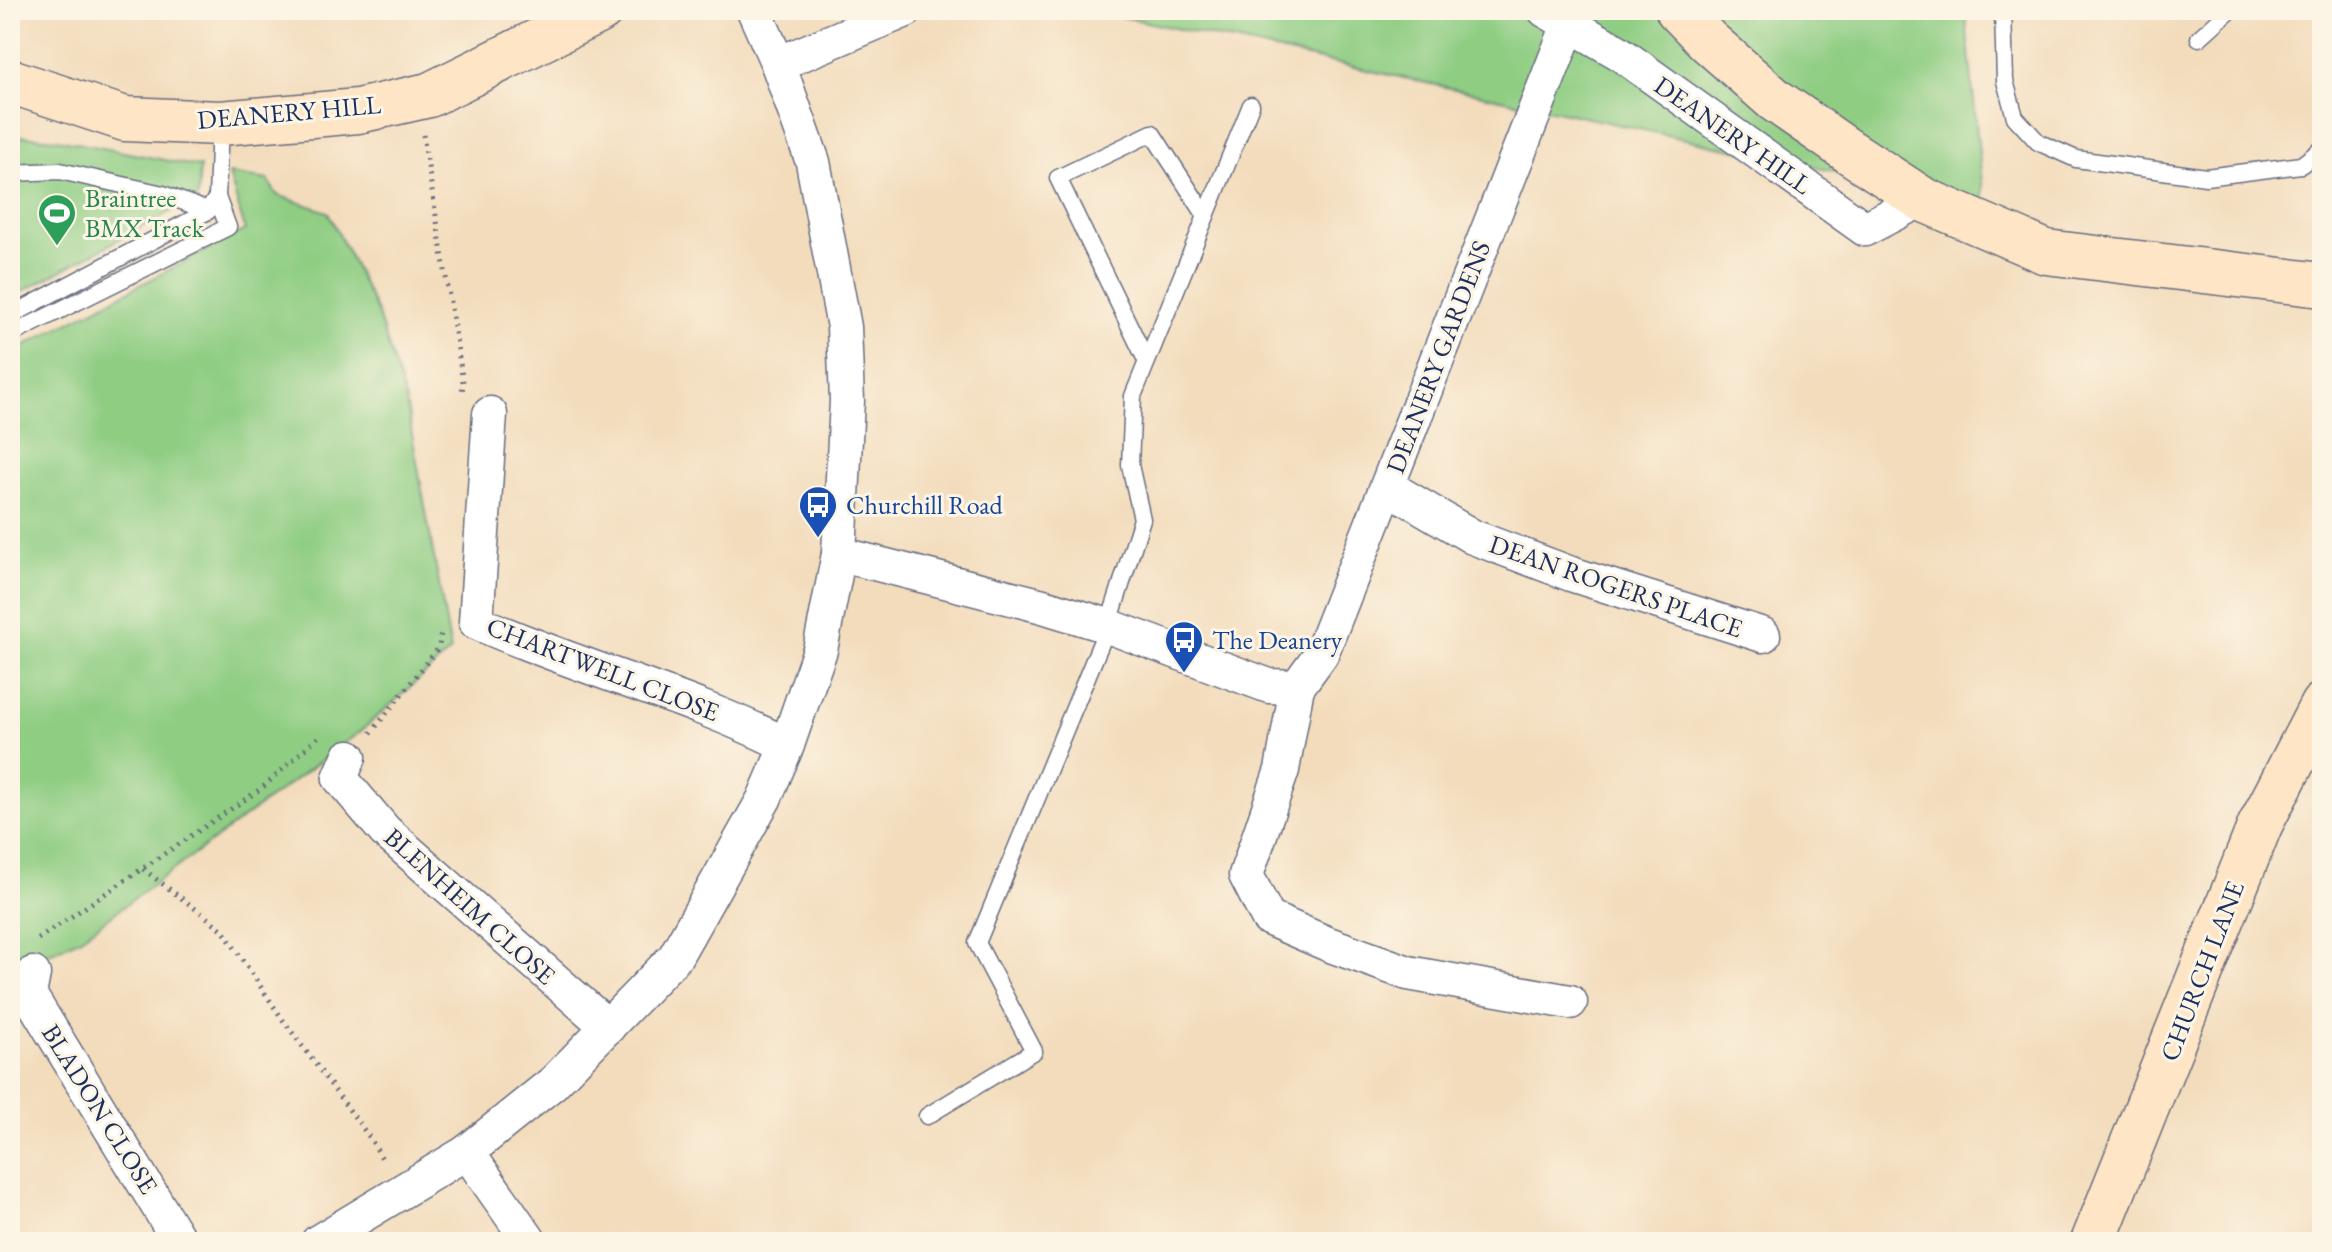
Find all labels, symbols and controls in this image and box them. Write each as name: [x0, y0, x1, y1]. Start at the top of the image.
street label: DEANERY HILL: [1648, 68, 1818, 202]
street label: DEANERY HILL: [196, 87, 382, 137]
place label: Braintree BMX Track: [85, 181, 205, 245]
sports icon: Braintree BMX Track: [36, 192, 78, 247]
street label: DEANERY GARDENS: [1378, 236, 1498, 478]
bus stop icon: Churchill Road: [797, 484, 839, 539]
place label: Churchill Road: [846, 488, 1004, 522]
street label: DEAN ROGERS PLACE: [1485, 527, 1747, 645]
street label: CHARTWELL CLOSE: [482, 609, 724, 729]
bus stop icon: The Deanery: [1163, 619, 1205, 674]
place label: The Deanery: [1212, 623, 1343, 657]
street label: BLENHEIM CLOSE: [377, 820, 563, 992]
street label: CHURCH LANE: [2152, 876, 2252, 1066]
street label: BLADON CLOSE: [34, 1018, 166, 1201]

